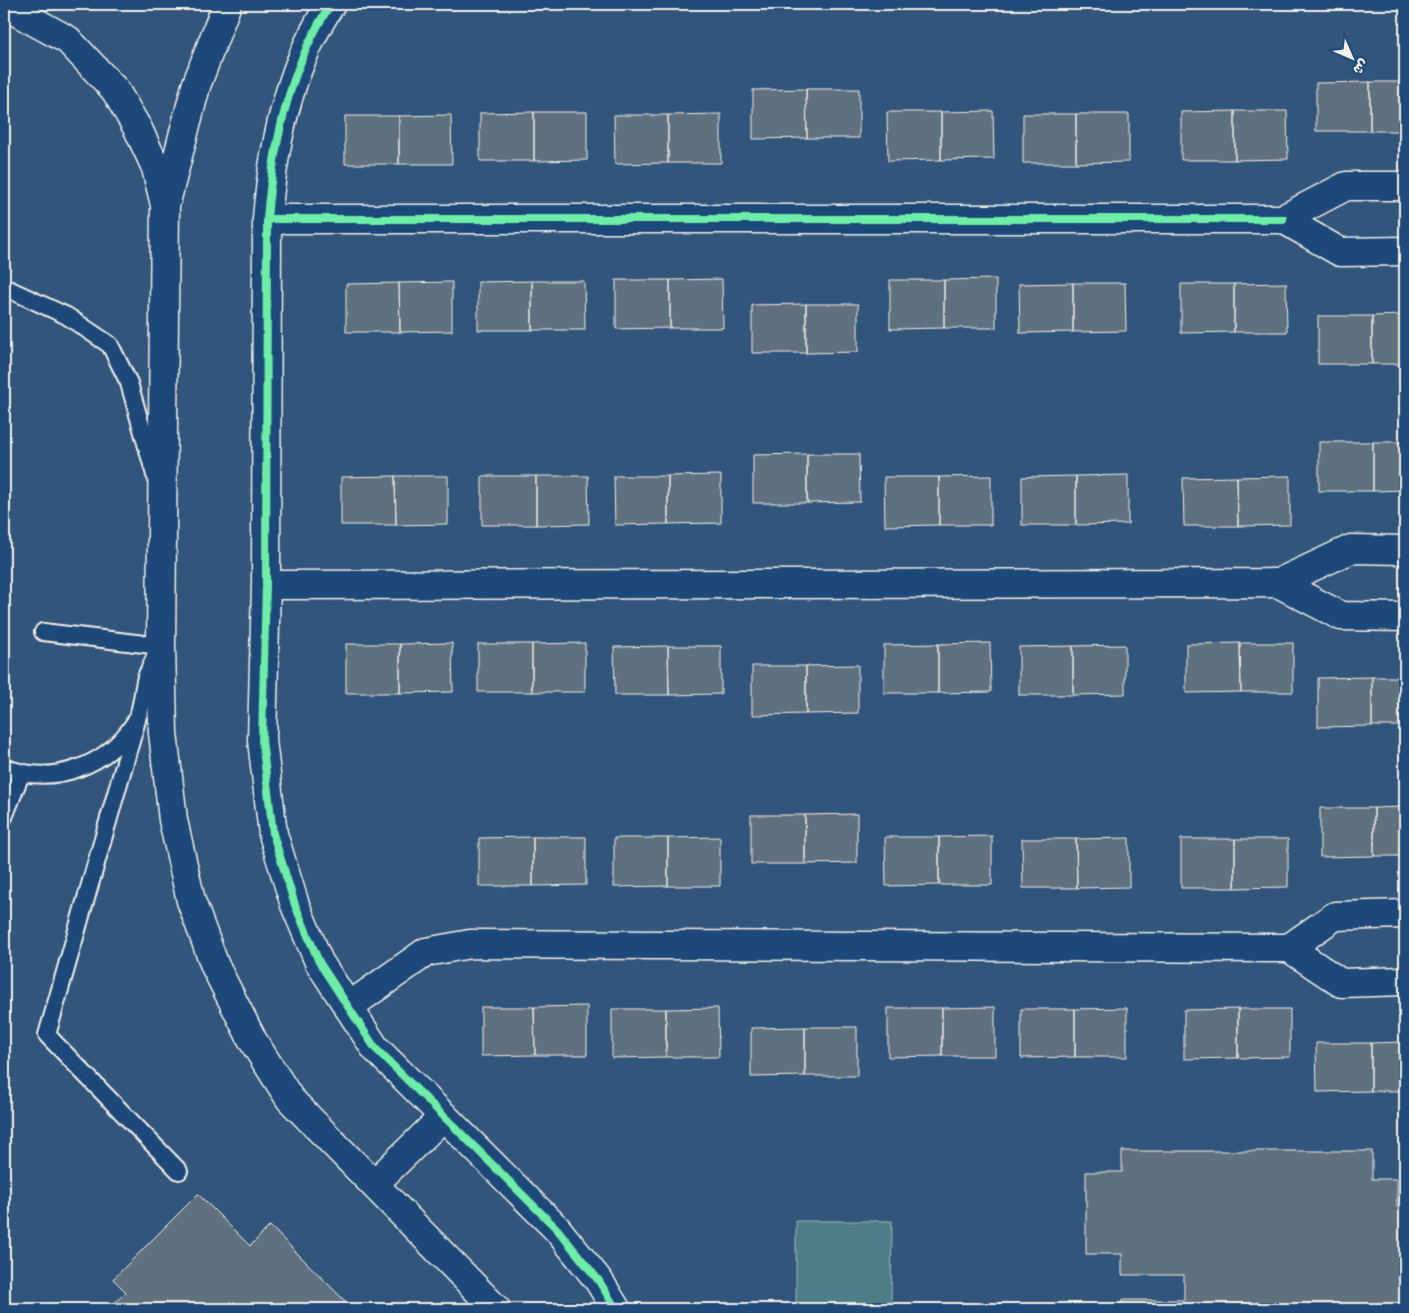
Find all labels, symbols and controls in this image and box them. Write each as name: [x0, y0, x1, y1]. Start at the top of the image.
north arrow: [1326, 32, 1376, 82]
text: ش: [1347, 53, 1375, 81]

